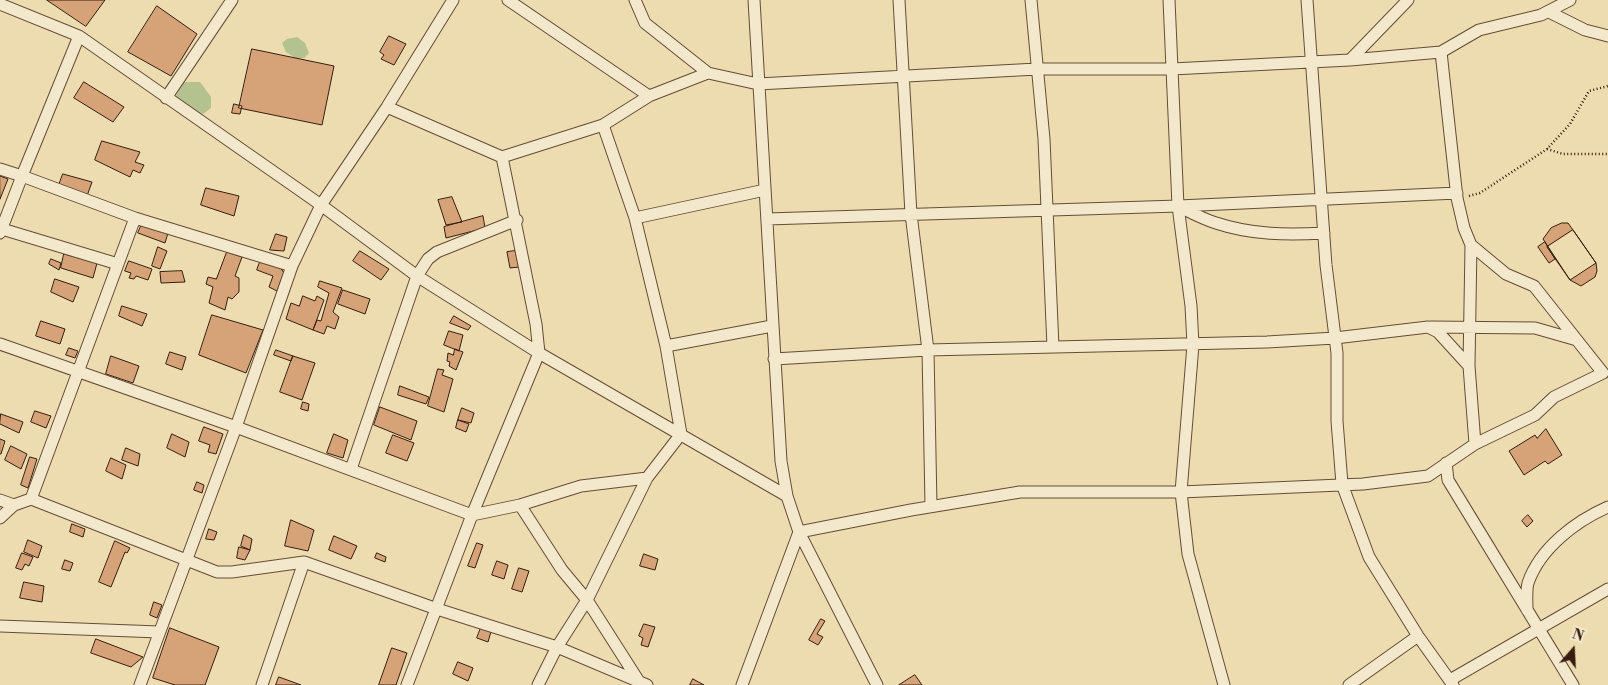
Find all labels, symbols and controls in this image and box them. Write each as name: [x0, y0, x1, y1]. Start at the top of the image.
north arrow: [1548, 625, 1598, 675]
text: N: [1570, 626, 1586, 646]

